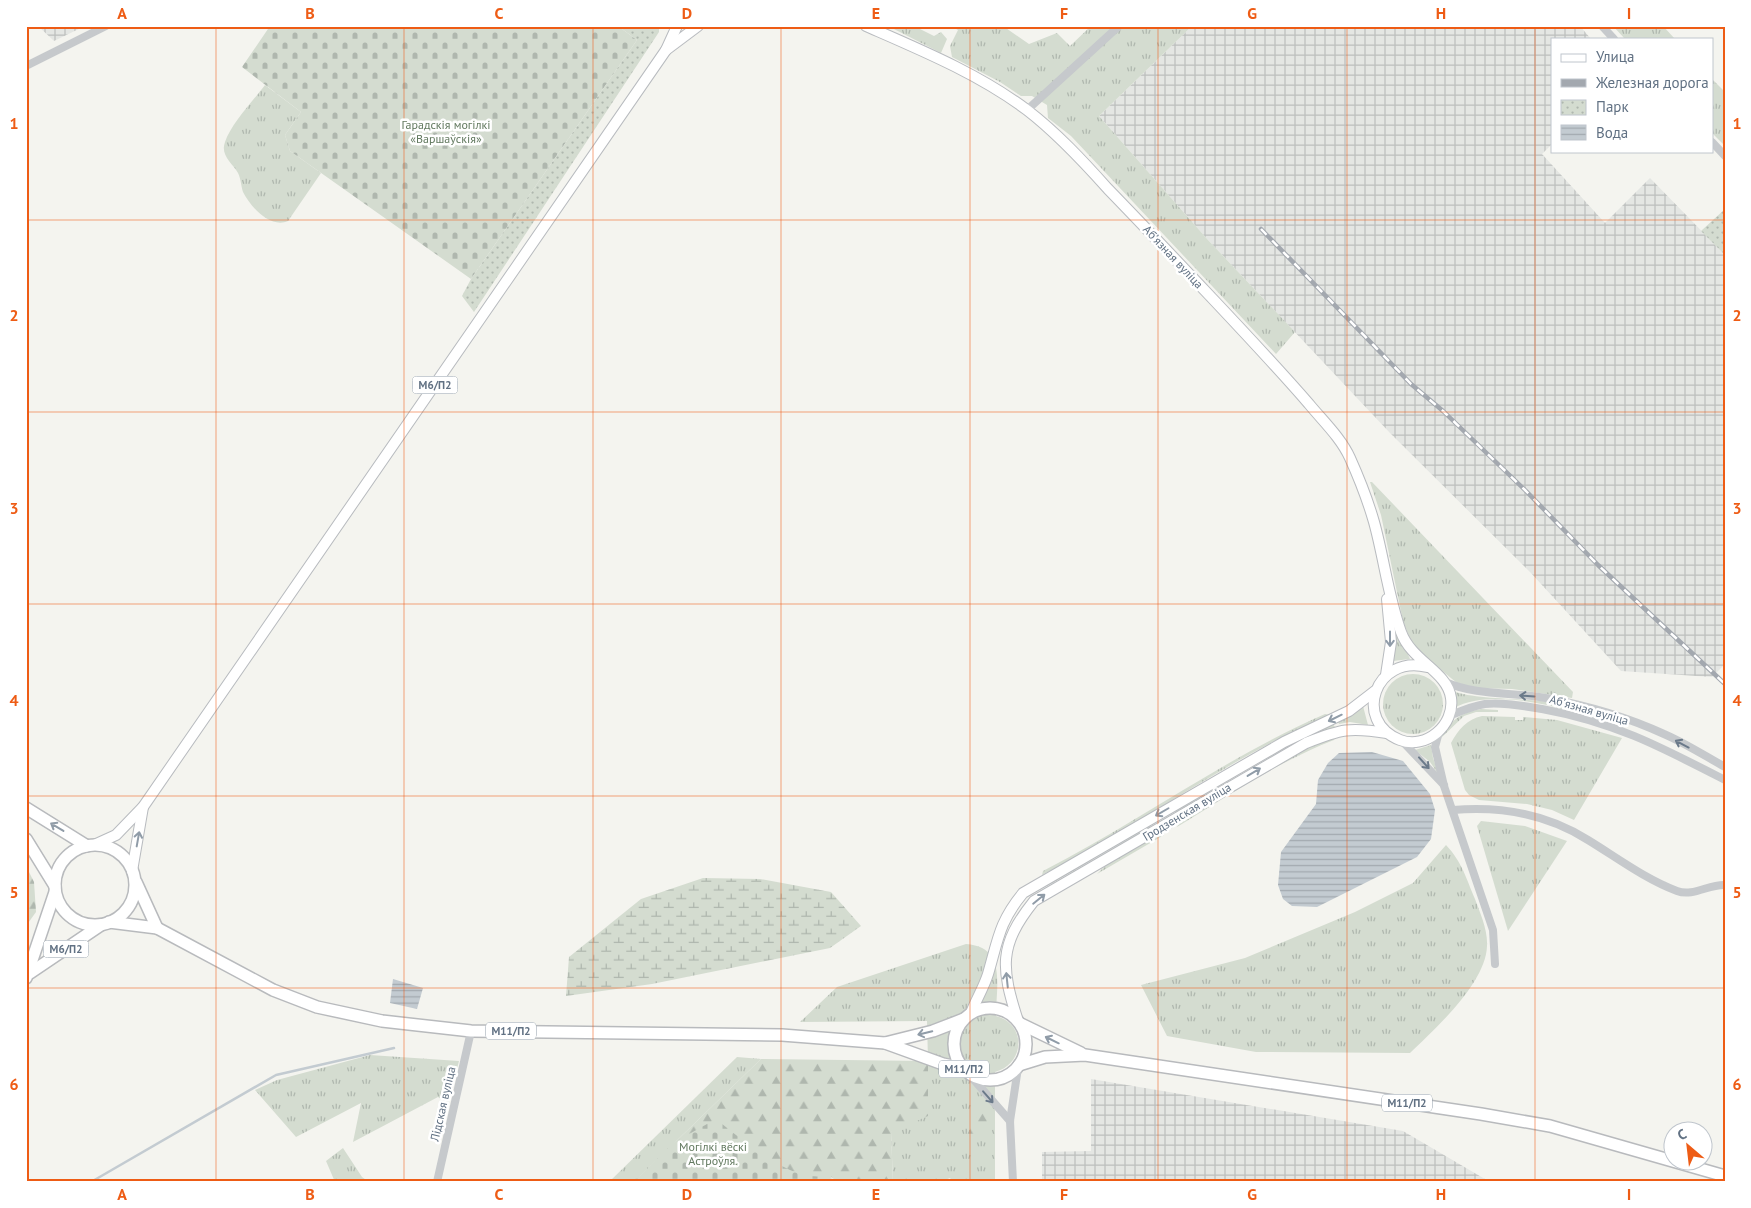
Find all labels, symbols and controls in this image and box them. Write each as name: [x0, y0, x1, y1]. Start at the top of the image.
text: A: [117, 3, 127, 23]
text: B: [305, 3, 315, 23]
text: C: [495, 3, 504, 23]
text: D: [682, 3, 692, 23]
text: E: [872, 3, 880, 23]
text: F: [1060, 3, 1068, 23]
text: G: [1247, 3, 1257, 23]
text: H: [1436, 3, 1446, 23]
text: I: [1627, 3, 1631, 23]
legend: [1551, 38, 1714, 152]
text: Улица: [1596, 47, 1634, 66]
text: Железная дорога: [1595, 73, 1709, 92]
text: Парк: [1596, 97, 1629, 116]
text: 1: [9, 113, 19, 133]
text: 1: [1732, 113, 1742, 133]
park label: Гарадскія могілкі «Варшаўскія»: [402, 117, 490, 146]
text: Вода: [1596, 123, 1628, 142]
street label: Абʼязная вуліца: [1140, 222, 1207, 292]
text: 2: [9, 305, 19, 325]
text: 2: [1732, 305, 1742, 325]
road number: М6/П2: [412, 376, 458, 394]
text: 3: [9, 498, 19, 518]
text: 3: [1732, 498, 1742, 518]
one-way arrow: [1385, 631, 1395, 647]
text: 4: [9, 690, 19, 710]
text: 4: [1732, 690, 1742, 710]
street label: Абʼязная вуліца: [1548, 691, 1630, 728]
one-way arrow: [1520, 692, 1536, 701]
one-way arrow: [1328, 714, 1343, 723]
one-way arrow: [1675, 738, 1690, 748]
one-way arrow: [1418, 757, 1429, 770]
one-way arrow: [1246, 766, 1260, 776]
street label: Гродзенская вуліца: [1140, 779, 1234, 844]
one-way arrow: [1155, 808, 1169, 818]
one-way arrow: [50, 822, 64, 832]
one-way arrow: [133, 831, 143, 847]
text: 5: [9, 882, 19, 902]
text: 5: [1732, 882, 1742, 902]
one-way arrow: [1032, 893, 1045, 904]
road number: М6/П2: [44, 941, 88, 958]
one-way arrow: [1002, 972, 1012, 988]
road number: М11/П2: [486, 1022, 536, 1040]
one-way arrow: [918, 1029, 934, 1038]
one-way arrow: [1045, 1035, 1060, 1044]
road number: М11/П2: [939, 1060, 989, 1078]
street label: Лідская вуліца: [426, 1065, 458, 1144]
text: 6: [9, 1074, 19, 1094]
text: 6: [1732, 1074, 1742, 1094]
one-way arrow: [982, 1091, 994, 1104]
road number: М11/П2: [1382, 1094, 1432, 1112]
north arrow: [1664, 1120, 1714, 1170]
text: С: [1674, 1125, 1690, 1144]
park label: Могілкі вёскі Астроўля.: [679, 1139, 747, 1168]
text: A: [117, 1184, 127, 1204]
text: B: [305, 1184, 315, 1204]
text: C: [495, 1184, 504, 1204]
text: D: [682, 1184, 692, 1204]
text: E: [872, 1184, 880, 1204]
text: F: [1060, 1184, 1068, 1204]
text: G: [1247, 1184, 1257, 1204]
text: H: [1436, 1184, 1446, 1204]
text: I: [1627, 1184, 1631, 1204]

